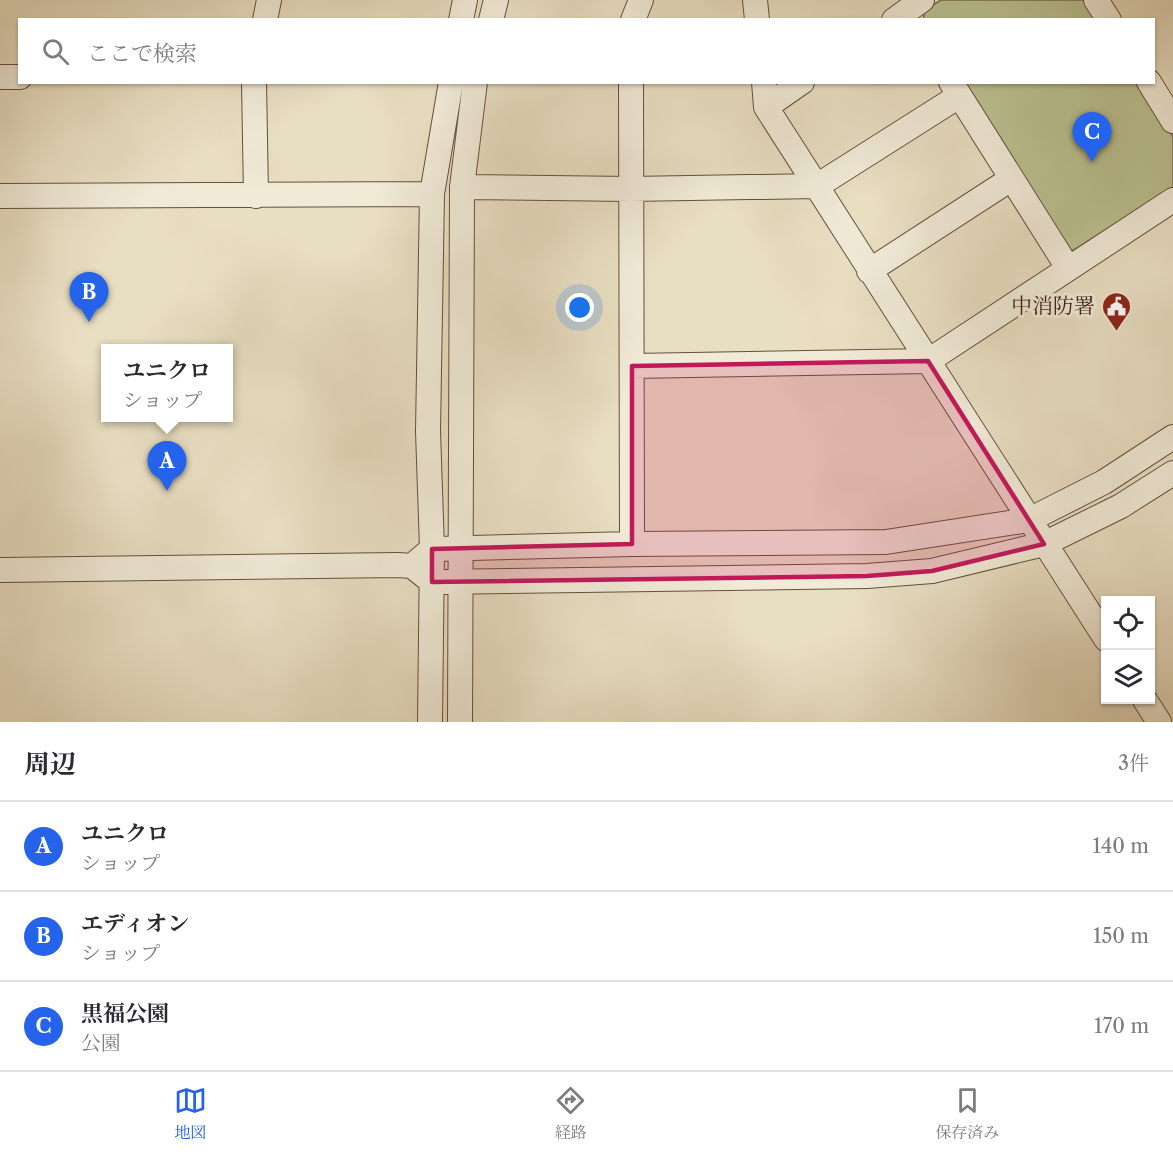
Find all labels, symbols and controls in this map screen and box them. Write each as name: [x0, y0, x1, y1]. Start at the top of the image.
search box: [18, 18, 1155, 84]
icon: search: [39, 35, 72, 68]
text: ここで検索: [87, 40, 197, 67]
pin: C: [1072, 112, 1112, 162]
pin: B: [70, 272, 109, 322]
public building icon: 中消防署: [1100, 290, 1132, 332]
your location: [565, 293, 594, 322]
place label: 中消防署: [1011, 293, 1095, 318]
popup: [101, 344, 233, 422]
text: ユニクロ: [123, 357, 211, 384]
text: ショップ: [123, 388, 203, 412]
pin: A: [148, 442, 186, 491]
map controls: [1101, 596, 1155, 704]
button: locate: [1101, 596, 1155, 650]
button: layers: [1101, 650, 1155, 704]
text: 周辺: [24, 748, 76, 780]
text: 3件: [1118, 751, 1149, 775]
text: ユニクロ: [81, 820, 169, 847]
text: A: [36, 834, 51, 858]
text: 140 m: [1092, 834, 1149, 858]
text: ショップ: [81, 851, 161, 875]
text: エディオン: [81, 910, 189, 937]
text: B: [36, 924, 51, 948]
text: 150 m: [1093, 924, 1149, 948]
text: ショップ: [81, 941, 161, 965]
text: 黒福公園: [81, 1000, 169, 1027]
text: C: [35, 1014, 52, 1038]
text: 170 m: [1094, 1014, 1149, 1038]
text: 公園: [81, 1031, 121, 1055]
tab: 地図: [174, 1084, 207, 1143]
tab: 経路: [554, 1084, 587, 1143]
tab: 保存済み: [935, 1084, 999, 1143]

